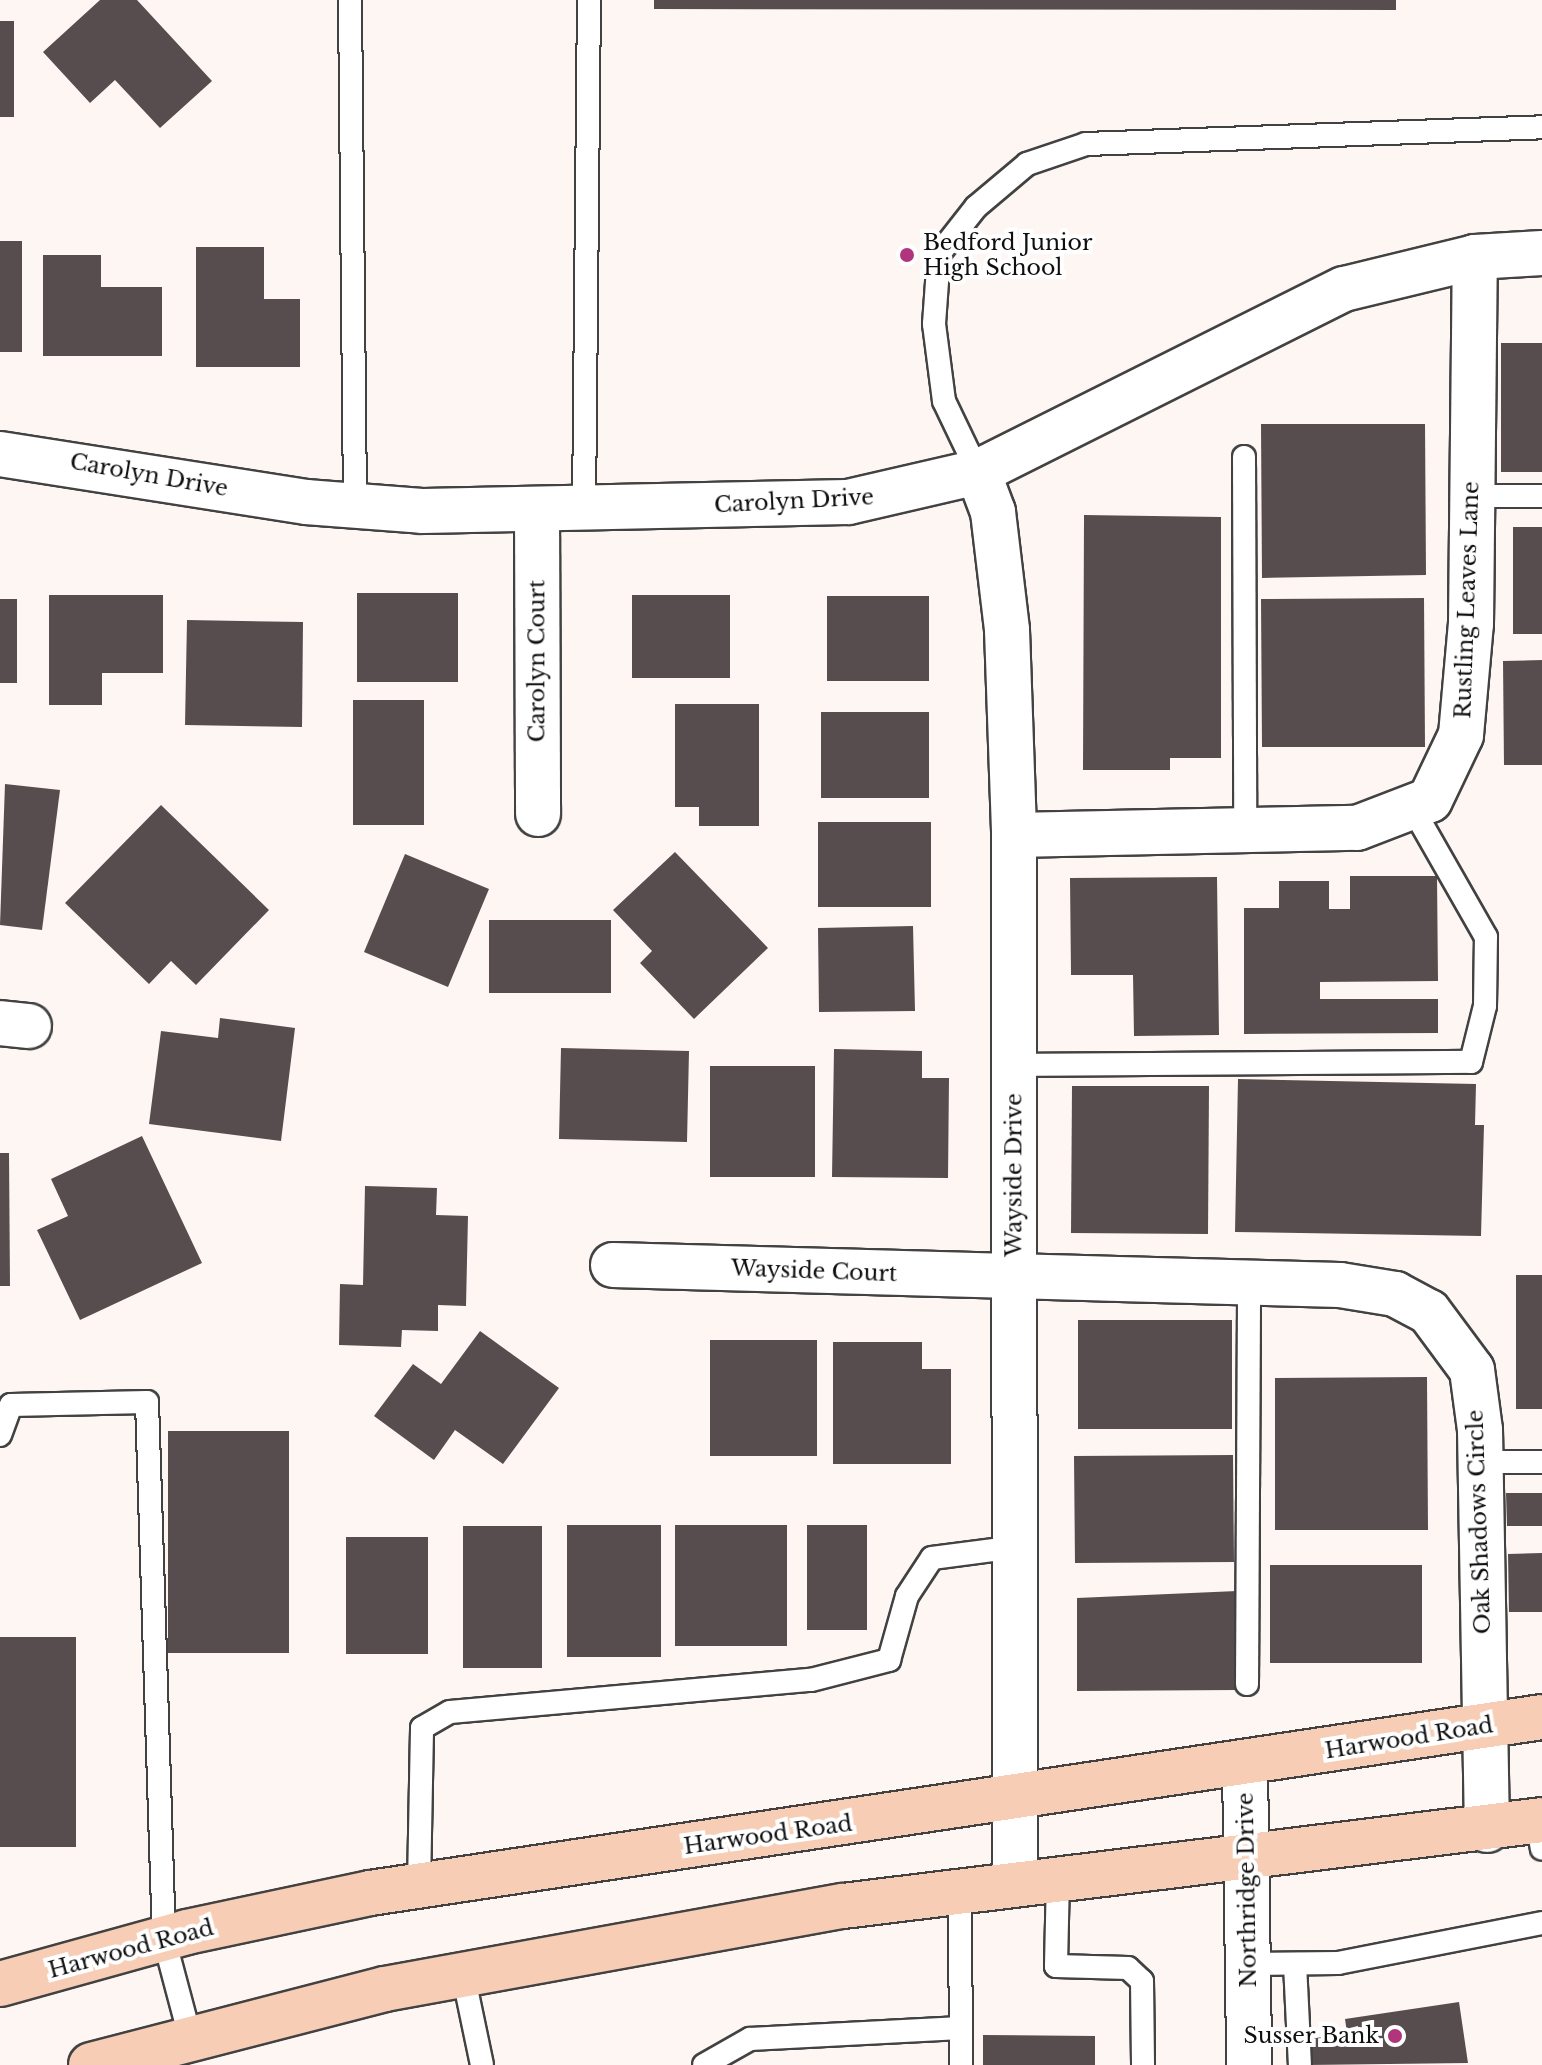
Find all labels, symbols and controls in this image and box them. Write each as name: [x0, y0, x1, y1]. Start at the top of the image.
place label: Bedford Junior High School: [923, 229, 1092, 280]
marker: Bedford Junior High School: [898, 246, 916, 264]
street label: Carolyn Drive: [68, 448, 230, 502]
street label: Rustling Leaves Lane: [1450, 481, 1484, 719]
street label: Carolyn Drive: [713, 484, 875, 518]
street label: Carolyn Court: [524, 580, 550, 742]
street label: Wayside Drive: [1001, 1093, 1027, 1257]
street label: Wayside Court: [730, 1255, 898, 1287]
street label: Oak Shadows Circle: [1462, 1409, 1496, 1635]
street label: Harwood Road: [1323, 1712, 1495, 1764]
street label: Northridge Drive: [1232, 1792, 1262, 1988]
street label: Harwood Road: [682, 1810, 854, 1860]
street label: Harwood Road: [46, 1914, 216, 1984]
place label: Susser Bank: [1243, 2023, 1379, 2049]
marker: Susser Bank: [1386, 2027, 1404, 2045]

